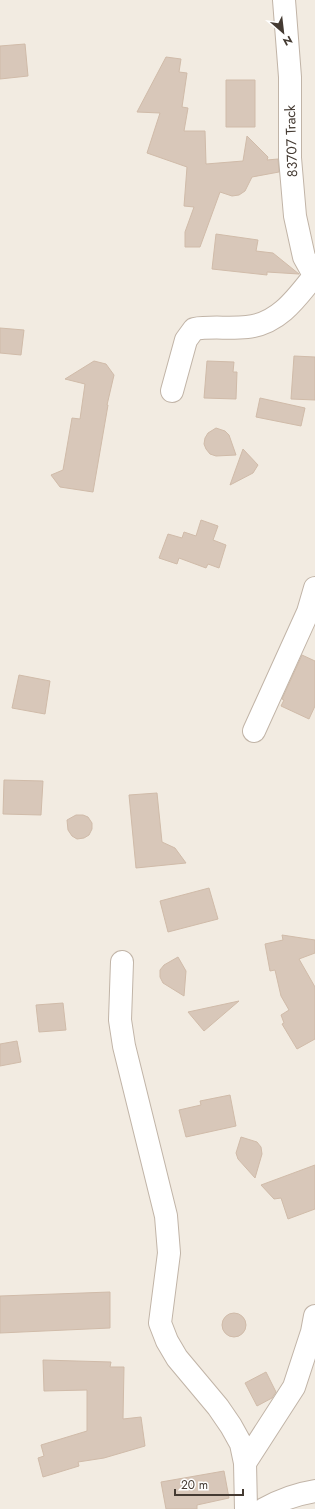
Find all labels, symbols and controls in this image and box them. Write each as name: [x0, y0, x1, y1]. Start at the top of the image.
north arrow: [263, 12, 303, 52]
text: N: [280, 32, 295, 50]
street label: 83707 Track: [280, 104, 302, 177]
scale bar: [175, 1471, 243, 1497]
text: 20 m: [181, 1476, 208, 1494]

